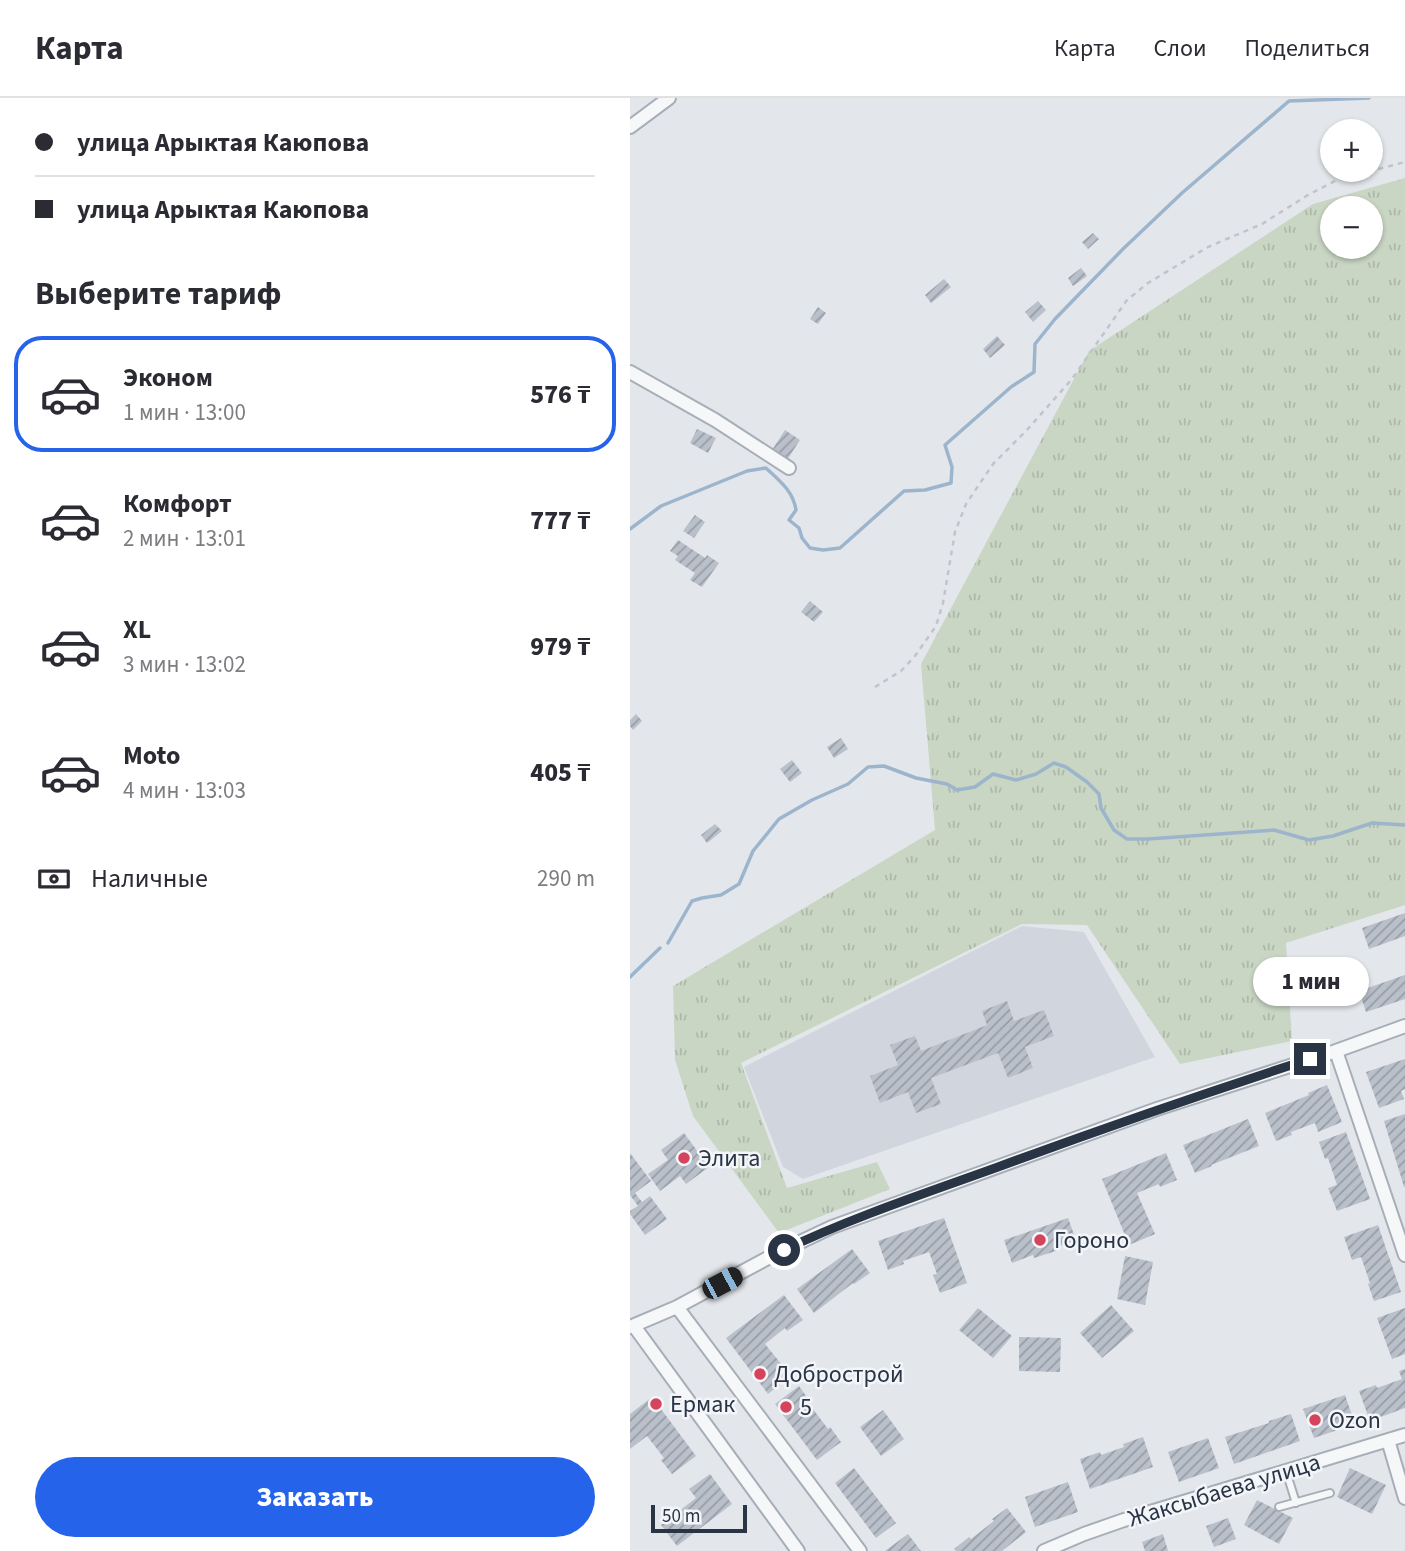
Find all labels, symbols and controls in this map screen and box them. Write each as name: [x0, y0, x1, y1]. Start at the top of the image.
text: Карта: [35, 25, 124, 72]
text: Карта: [1054, 31, 1116, 66]
text: Слои: [1154, 31, 1207, 66]
text: Поделиться: [1245, 31, 1370, 66]
map controls: [1320, 119, 1383, 259]
button: +: [1320, 119, 1383, 182]
text: улица Арыктая Каюпова: [77, 124, 369, 161]
text: улица Арыктая Каюпова: [77, 191, 369, 228]
button: −: [1320, 196, 1383, 259]
text: Выберите тариф: [35, 271, 282, 317]
text: Эконом: [123, 359, 213, 396]
icon: car: [39, 363, 102, 426]
text: 576 ₸: [530, 376, 591, 413]
text: 1 мин · 13:00: [123, 396, 246, 429]
text: Комфорт: [123, 485, 232, 522]
icon: car: [39, 489, 102, 552]
text: 777 ₸: [530, 502, 591, 539]
text: 2 мин · 13:01: [123, 522, 246, 555]
text: XL: [123, 611, 151, 648]
icon: car: [39, 615, 102, 678]
text: 979 ₸: [530, 628, 591, 665]
text: 3 мин · 13:02: [123, 648, 246, 681]
text: Moto: [123, 737, 180, 774]
icon: car: [39, 741, 102, 804]
text: 405 ₸: [530, 754, 591, 791]
text: 4 мин · 13:03: [123, 774, 246, 807]
icon: cash: [35, 860, 73, 898]
text: Наличные: [91, 860, 208, 897]
text: 290 m: [537, 862, 595, 895]
callout: 1 мин: [1252, 958, 1368, 1006]
text: 1 мин: [1281, 965, 1341, 998]
route end: [1294, 1043, 1326, 1075]
place label: Элита: [698, 1141, 760, 1176]
marker: Элита: [676, 1150, 692, 1166]
place label: Гороно: [1054, 1223, 1129, 1258]
marker: Гороно: [1032, 1232, 1048, 1248]
route start: [768, 1234, 800, 1266]
car: [699, 1264, 746, 1302]
place label: Добрострой: [774, 1357, 904, 1392]
marker: Добрострой: [752, 1366, 768, 1382]
place label: Ермак: [670, 1387, 735, 1422]
place label: 5: [800, 1390, 812, 1425]
marker: Ермак: [648, 1396, 664, 1412]
marker: 5: [778, 1399, 794, 1415]
place label: Ozon: [1329, 1403, 1381, 1438]
marker: Ozon: [1307, 1412, 1323, 1428]
street label: Жаксыбаева улица: [1124, 1445, 1325, 1536]
button: Заказать: [35, 1457, 595, 1537]
scale bar: [651, 1502, 747, 1534]
text: 50 m: [662, 1503, 700, 1530]

